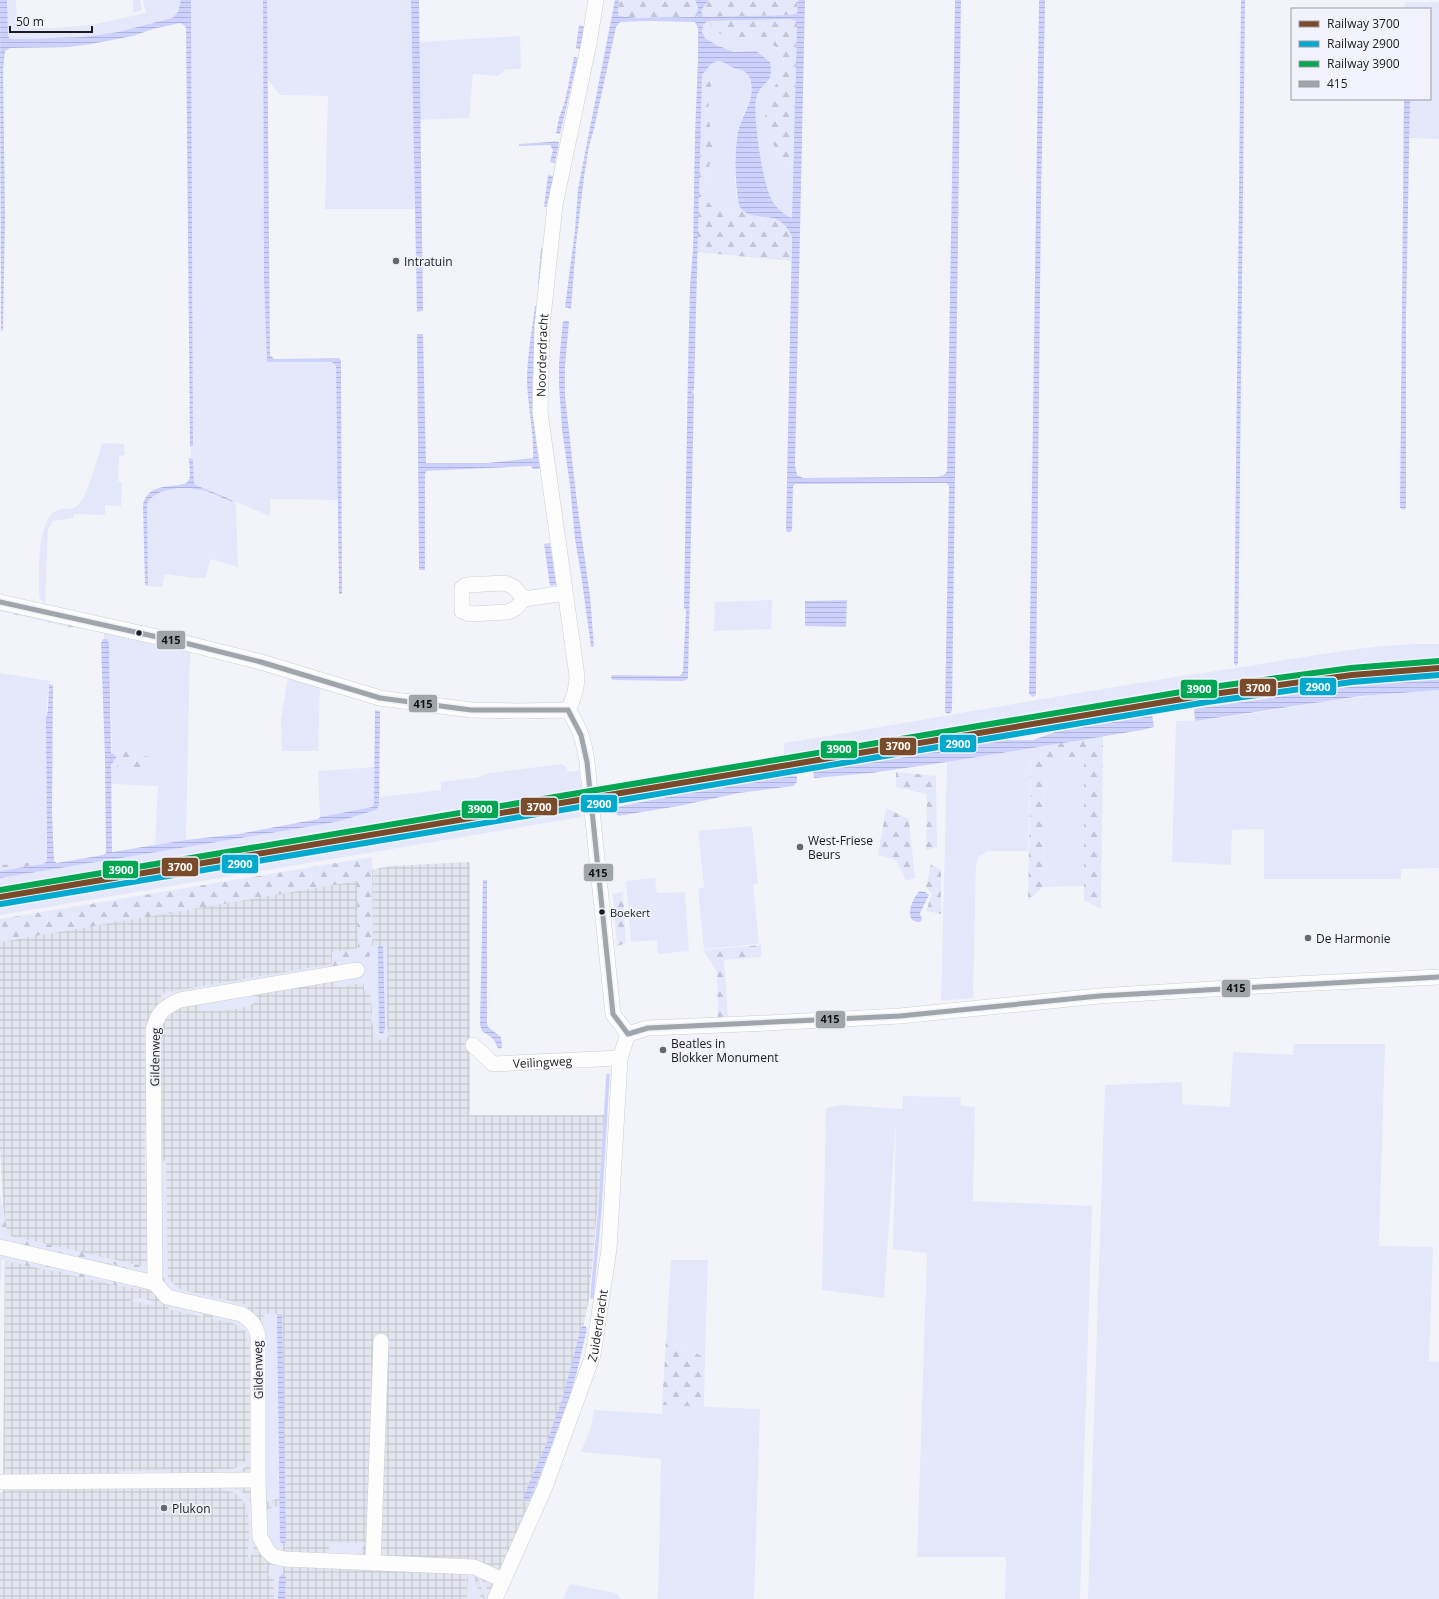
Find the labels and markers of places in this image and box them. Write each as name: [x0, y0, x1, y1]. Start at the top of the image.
place label: Intratuin: [404, 253, 453, 270]
marker: Intratuin: [391, 256, 401, 266]
unlabelled marker: [134, 628, 144, 638]
place label: West-Friese Beurs: [808, 832, 873, 863]
marker: West-Friese Beurs: [795, 842, 805, 852]
place label: Boekert: [610, 905, 650, 920]
marker: Boekert: [597, 907, 607, 917]
place label: De Harmonie: [1316, 930, 1391, 947]
marker: De Harmonie: [1303, 933, 1313, 943]
place label: Beatles in Blokker Monument: [671, 1035, 779, 1066]
marker: Beatles in Blokker Monument: [658, 1045, 668, 1055]
place label: Plukon: [172, 1500, 211, 1517]
marker: Plukon: [159, 1503, 169, 1513]

